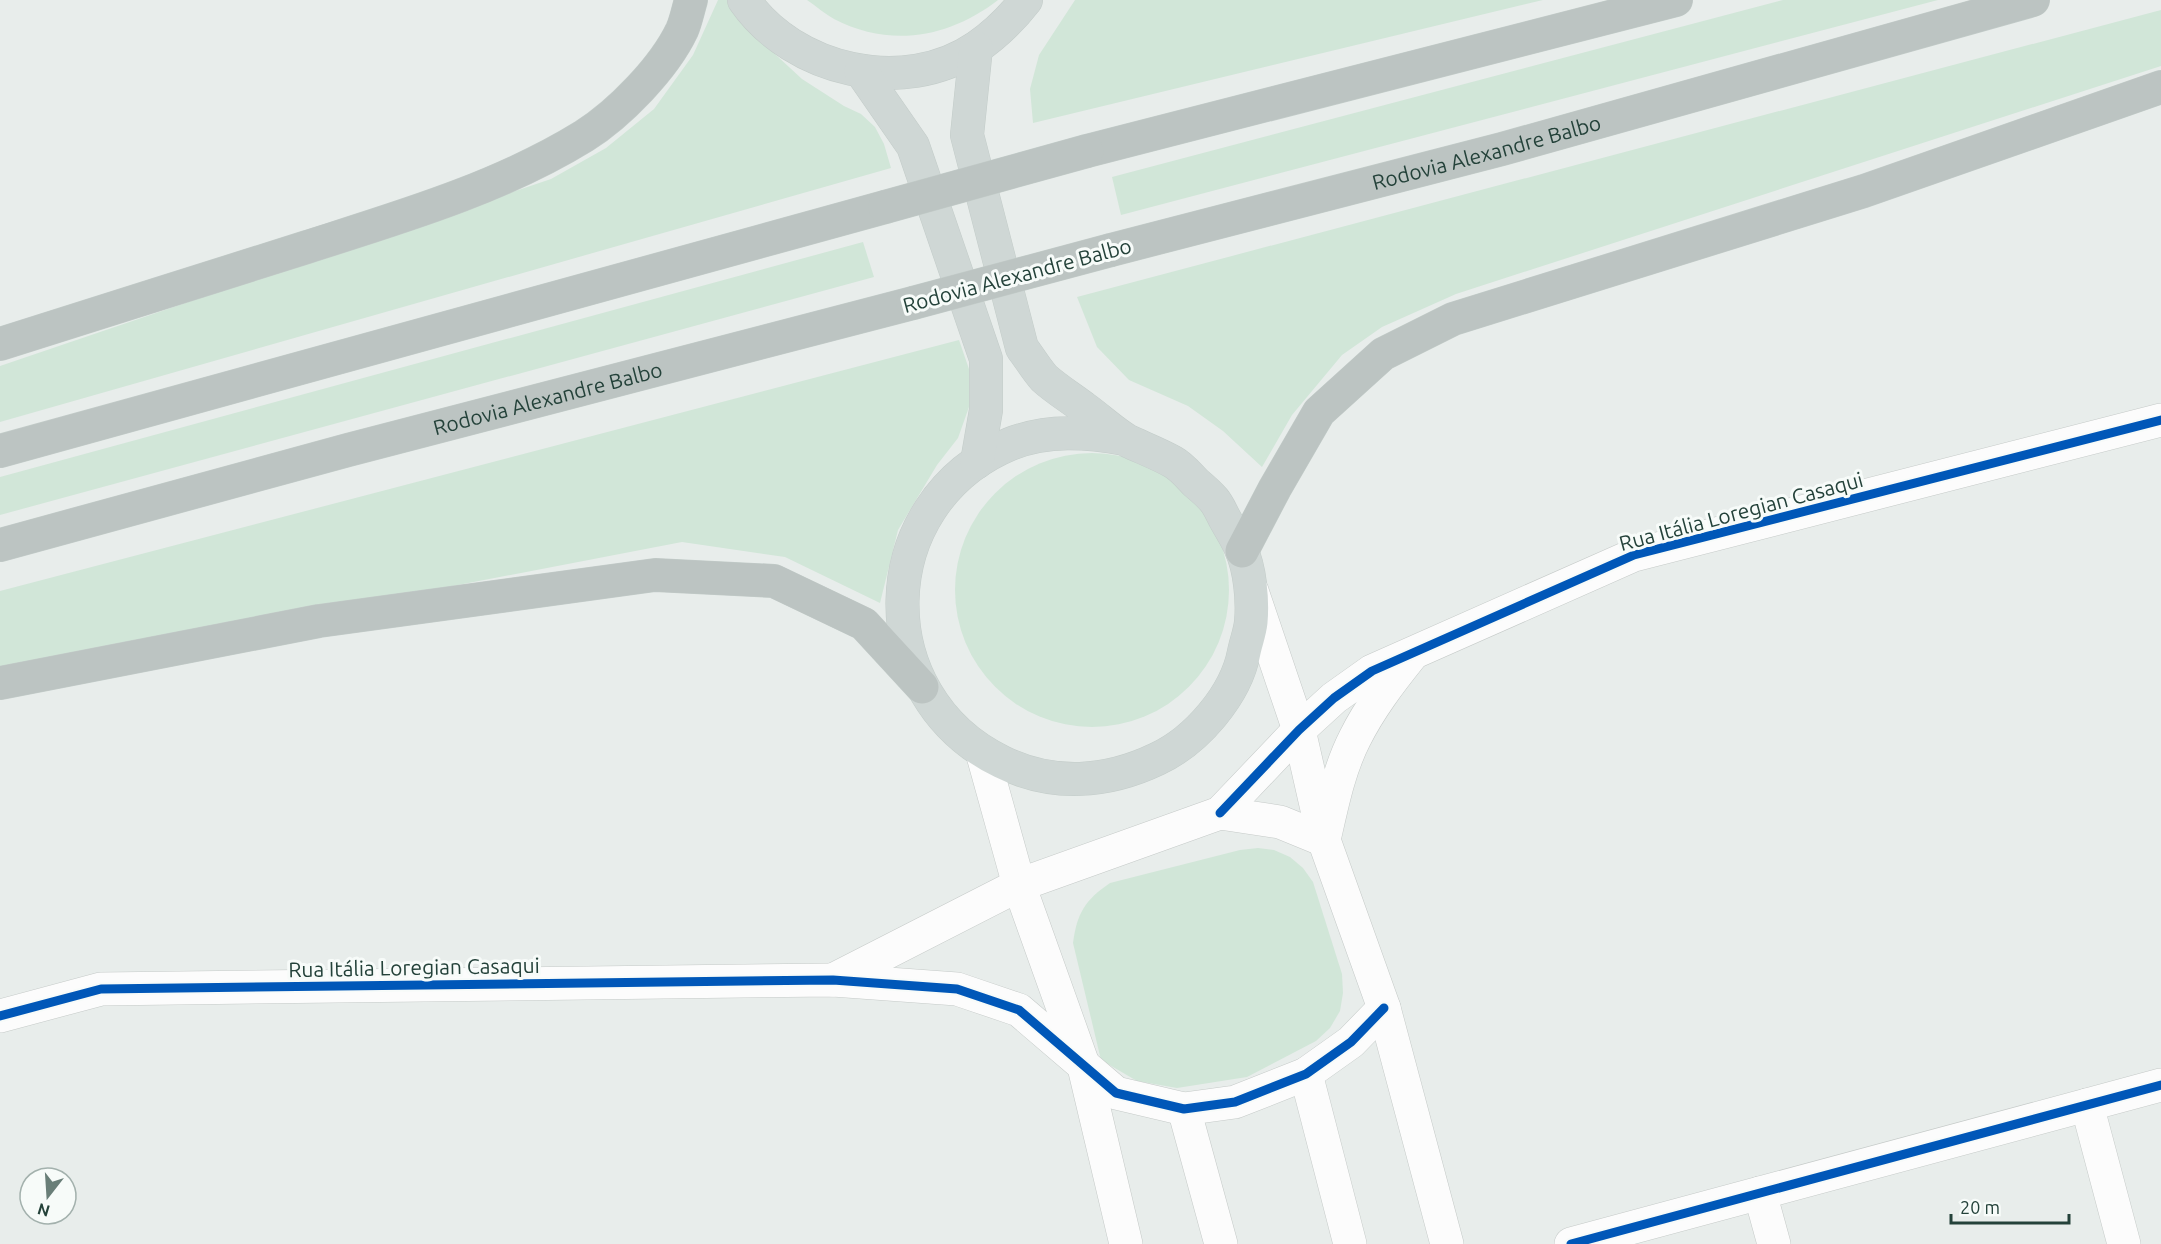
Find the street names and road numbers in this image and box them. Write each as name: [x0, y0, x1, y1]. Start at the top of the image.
street label: Rodovia Alexandre Balbo: [1369, 110, 1604, 194]
street label: Rodovia Alexandre Balbo: [900, 233, 1134, 317]
street label: Rodovia Alexandre Balbo: [430, 357, 665, 439]
street label: Rua Itália Loregian Casaqui: [1616, 467, 1866, 555]
street label: Rua Itália Loregian Casaqui: [288, 953, 540, 981]

